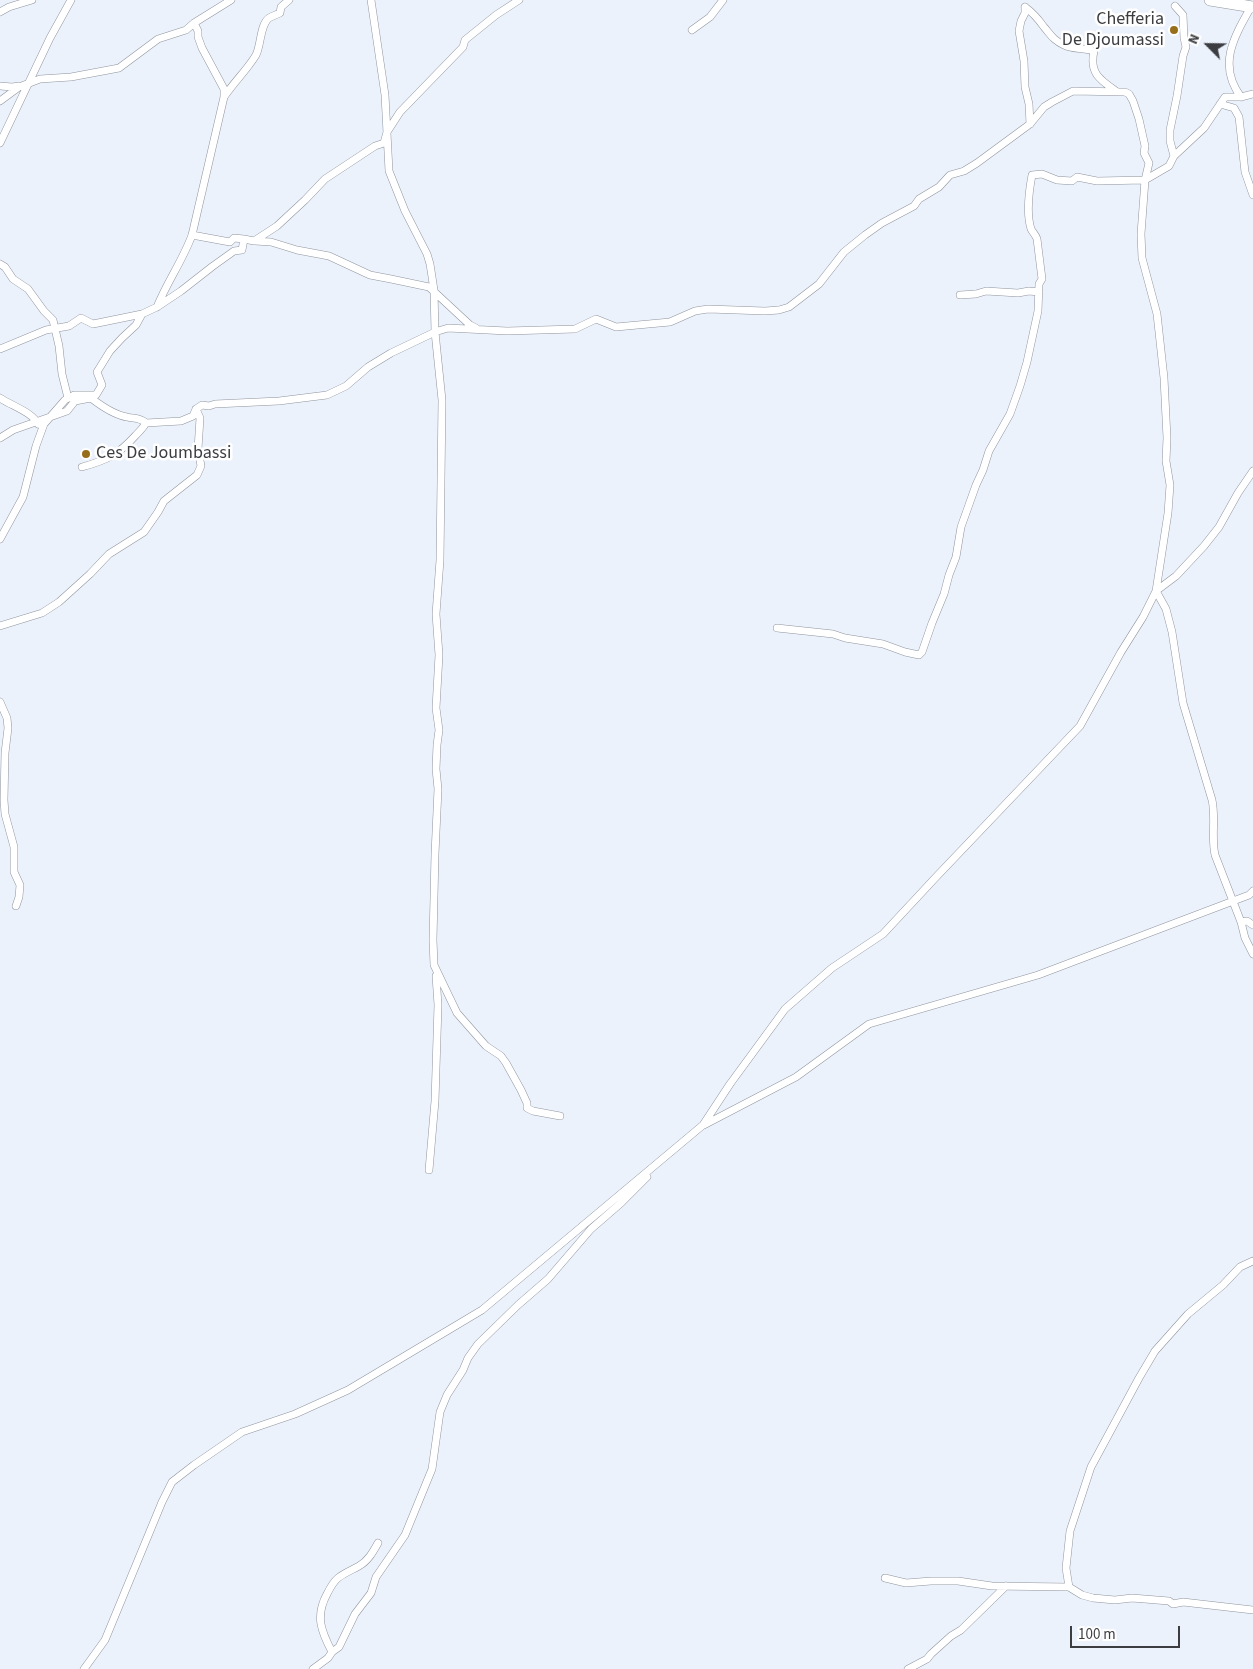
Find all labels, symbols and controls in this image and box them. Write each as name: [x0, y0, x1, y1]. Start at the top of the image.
place label: Chefferia De Djoumassi: [1062, 9, 1164, 52]
north arrow: [1183, 20, 1233, 70]
marker: Chefferia De Djoumassi: [1168, 24, 1180, 36]
text: N: [1183, 31, 1205, 47]
place label: Ces De Joumbassi: [96, 443, 231, 465]
marker: Ces De Joumbassi: [80, 448, 92, 460]
scale bar: [1073, 1616, 1183, 1648]
text: 100 m: [1078, 1624, 1116, 1645]

